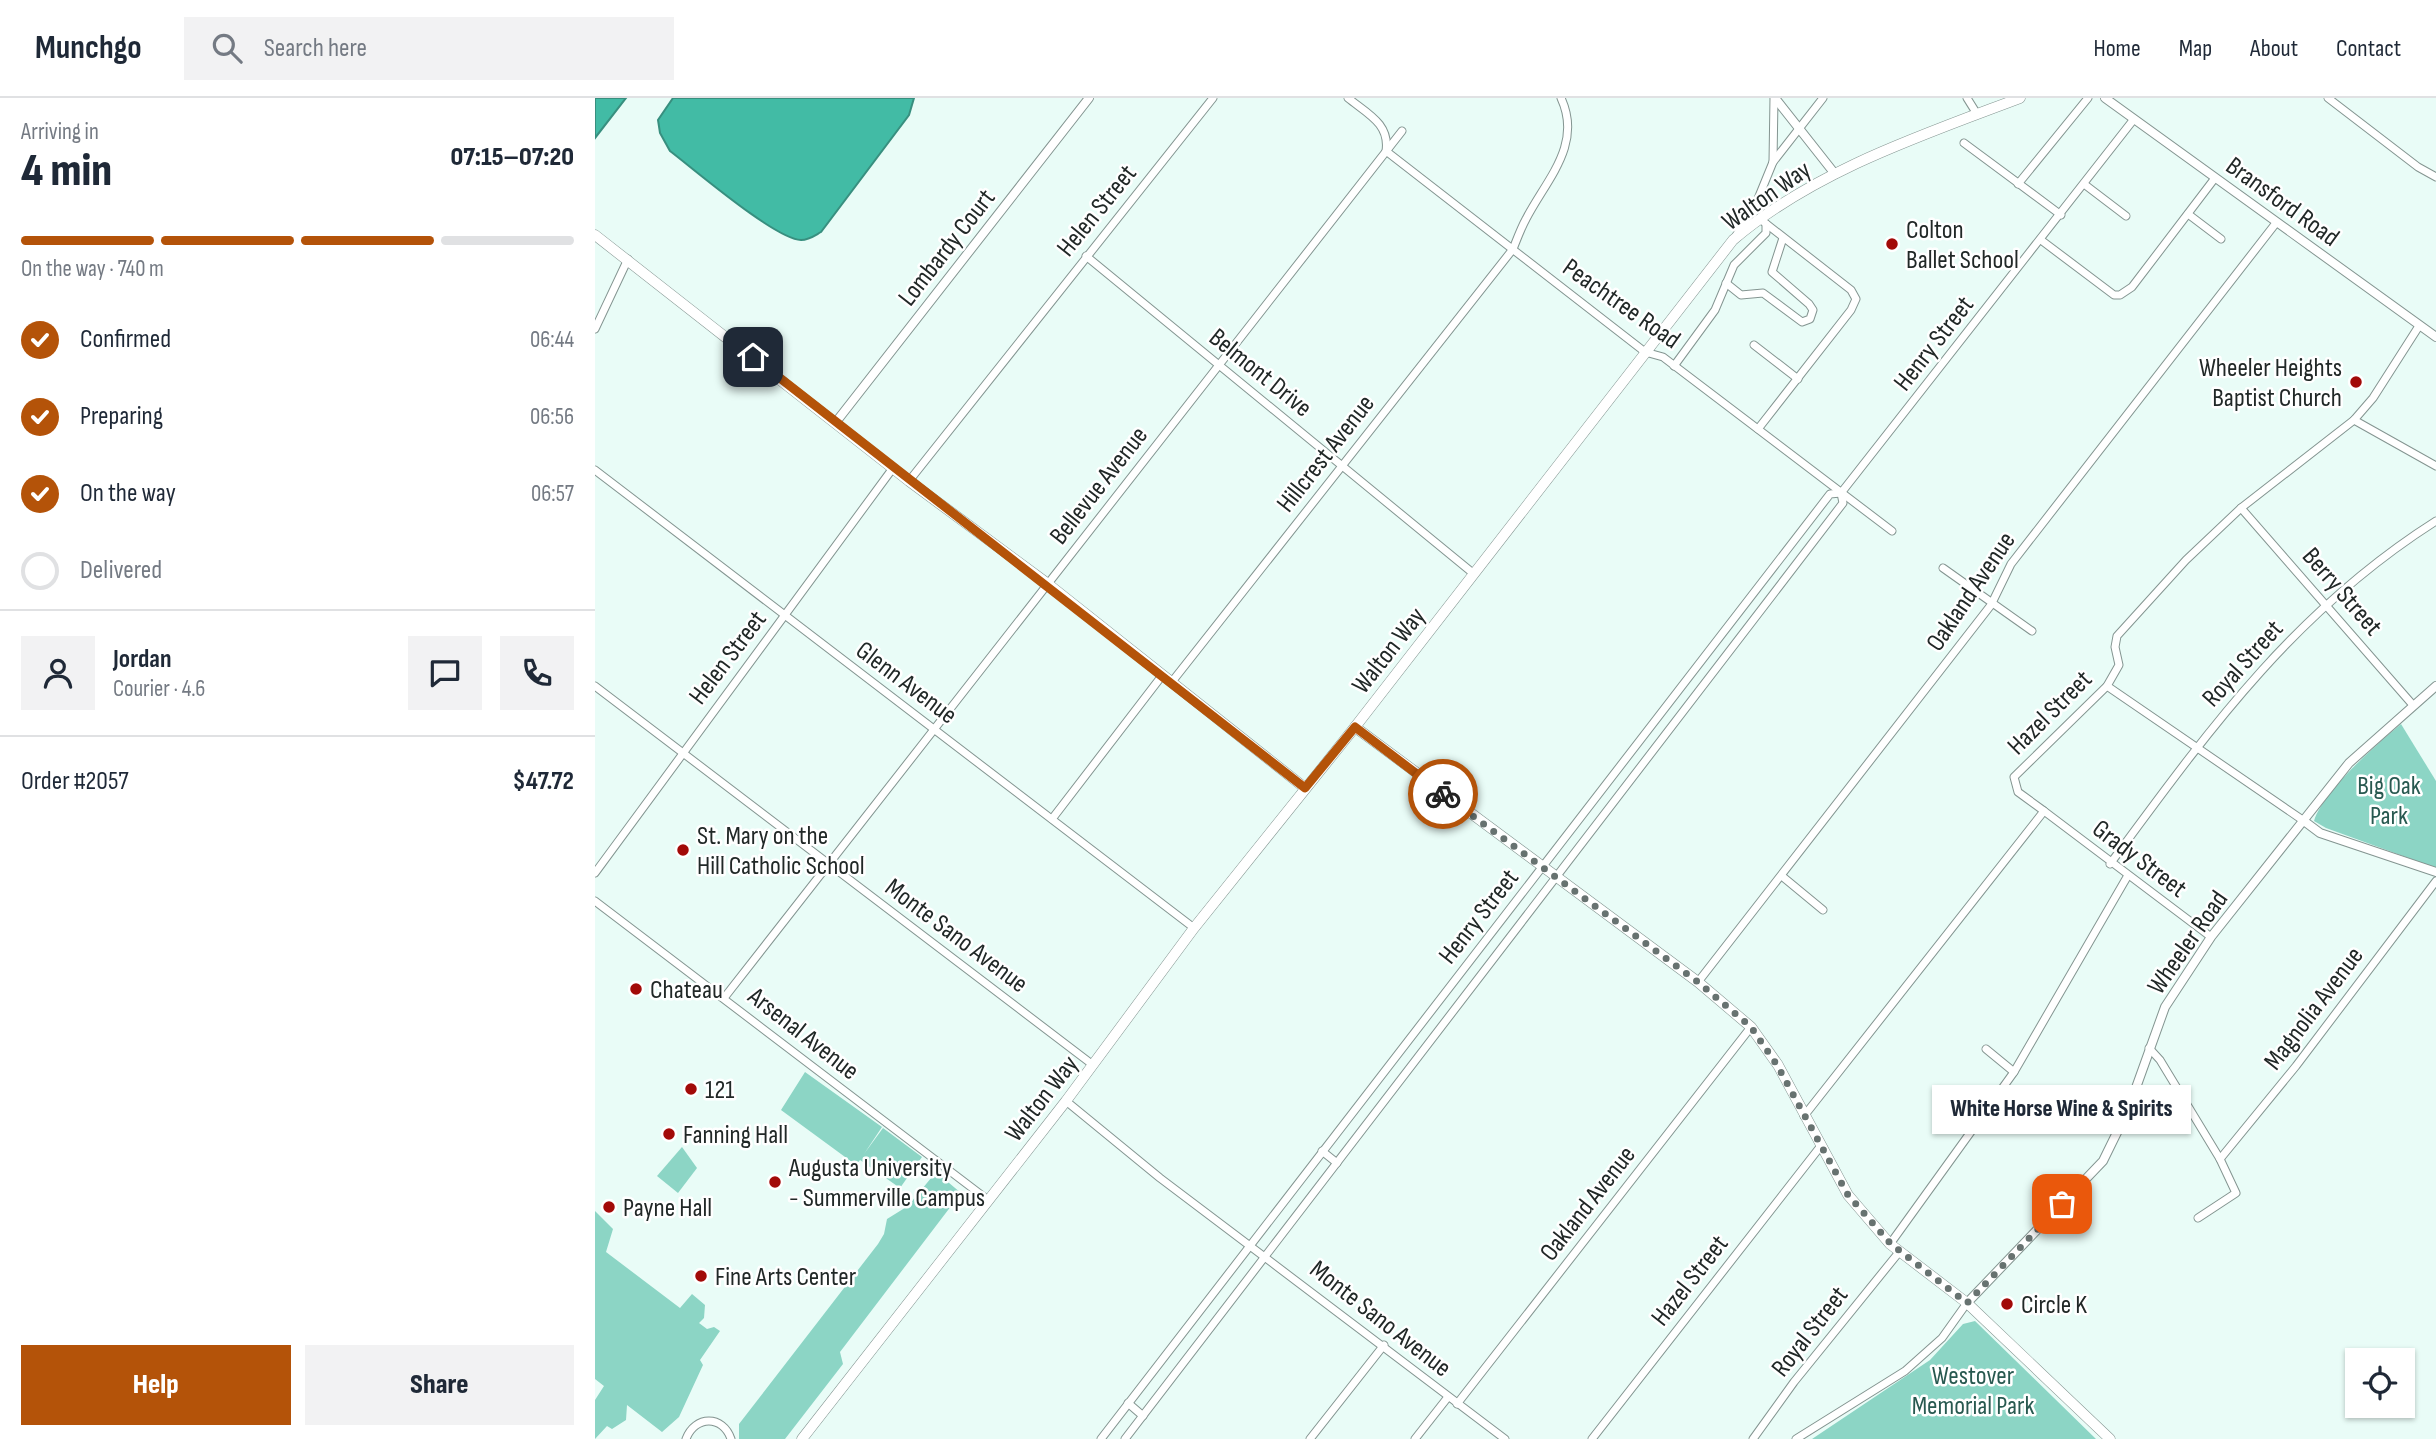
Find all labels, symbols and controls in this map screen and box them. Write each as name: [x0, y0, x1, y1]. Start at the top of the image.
search box: [184, 17, 674, 80]
text: Munchgo: [35, 28, 142, 68]
icon: search: [208, 29, 246, 67]
text: Search here: [264, 33, 367, 64]
text: Home: [2093, 34, 2141, 63]
text: Map: [2179, 34, 2212, 63]
text: About: [2250, 34, 2298, 63]
text: Contact: [2336, 34, 2401, 63]
text: Arriving in: [21, 118, 99, 146]
text: 07:15–07:20: [450, 142, 574, 173]
text: 4 min: [21, 144, 112, 199]
street label: Bransford Road: [2220, 151, 2345, 254]
street label: Walton Way: [1717, 155, 1817, 238]
street label: Helen Street: [1051, 159, 1144, 263]
street label: Lombardy Court: [892, 183, 1002, 312]
place label: Colton Ballet School: [1906, 215, 2019, 276]
marker: Colton Ballet School: [1884, 236, 1900, 252]
street label: Peachtree Road: [1556, 252, 1686, 356]
text: On the way · 740 m: [21, 255, 164, 283]
street label: Henry Street: [1888, 290, 1981, 397]
icon: check: [21, 321, 59, 359]
street label: Belmont Drive: [1202, 322, 1318, 424]
text: Confirmed: [80, 324, 171, 355]
text: 06:44: [530, 326, 574, 354]
pin: [723, 327, 783, 387]
icon: home: [734, 338, 772, 376]
place label: Wheeler Heights Baptist Church: [2199, 353, 2342, 414]
marker: Wheeler Heights Baptist Church: [2348, 374, 2364, 390]
street label: Hillcrest Avenue: [1271, 389, 1382, 519]
icon: check: [21, 398, 59, 436]
text: Preparing: [80, 401, 163, 432]
text: 06:56: [530, 403, 574, 431]
street label: Bellevue Avenue: [1044, 421, 1155, 551]
icon: check: [21, 475, 59, 513]
text: On the way: [80, 478, 176, 509]
text: 06:57: [531, 480, 574, 508]
street label: Oakland Avenue: [1920, 526, 2022, 657]
street label: Berry Street: [2295, 542, 2388, 642]
text: Delivered: [80, 555, 162, 586]
street label: Walton Way: [1346, 602, 1432, 700]
street label: Helen Street: [683, 605, 773, 711]
street label: Royal Street: [2196, 614, 2290, 714]
street label: Glenn Avenue: [850, 635, 963, 731]
button: person: [21, 636, 95, 710]
button: chat: [408, 636, 482, 710]
button: phone: [500, 636, 574, 710]
text: Jordan: [113, 644, 171, 675]
street label: Hazel Street: [2001, 664, 2099, 762]
text: Courier · 4.6: [113, 675, 205, 703]
courier: [1408, 759, 1478, 829]
text: Order #2057: [21, 766, 129, 797]
text: $47.72: [512, 766, 574, 797]
park label: Big Oak Park: [2357, 771, 2421, 832]
icon: bike: [1424, 775, 1462, 813]
street label: Grady Street: [2086, 814, 2192, 905]
place label: St. Mary on the Hill Catholic School: [697, 821, 865, 882]
marker: St. Mary on the Hill Catholic School: [675, 842, 691, 858]
street label: Henry Street: [1433, 863, 1526, 970]
street label: Monte Sano Avenue: [879, 872, 1034, 1000]
street label: Wheeler Road: [2141, 885, 2235, 1001]
street label: Magnolia Avenue: [2258, 941, 2370, 1076]
place label: Chateau: [650, 975, 723, 1006]
marker: Chateau: [628, 981, 644, 997]
street label: Arsenal Avenue: [741, 981, 865, 1087]
street label: Walton Way: [999, 1050, 1085, 1148]
place label: 121: [705, 1075, 734, 1106]
marker: 121: [683, 1081, 699, 1097]
callout: White Horse Wine & Spirits: [1933, 1085, 2191, 1134]
text: White Horse Wine & Spirits: [1950, 1095, 2173, 1123]
place label: Fanning Hall: [683, 1120, 788, 1151]
marker: Fanning Hall: [661, 1126, 677, 1142]
street label: Oakland Avenue: [1534, 1140, 1643, 1267]
place label: Augusta University - Summerville Campus: [788, 1153, 985, 1214]
marker: Augusta University - Summerville Campus: [767, 1174, 783, 1190]
pin: [2032, 1174, 2092, 1234]
icon: bag: [2043, 1185, 2081, 1223]
place label: Payne Hall: [623, 1193, 712, 1224]
marker: Payne Hall: [601, 1199, 617, 1215]
street label: Hazel Street: [1645, 1229, 1735, 1332]
street label: Monte Sano Avenue: [1303, 1254, 1457, 1384]
place label: Fine Arts Center: [715, 1262, 857, 1293]
marker: Fine Arts Center: [693, 1268, 709, 1284]
street label: Royal Street: [1765, 1281, 1855, 1383]
place label: Circle K: [2021, 1290, 2087, 1321]
marker: Circle K: [1999, 1296, 2015, 1312]
button: Help: [21, 1345, 291, 1425]
button: Share: [305, 1345, 574, 1425]
map controls: [2345, 1348, 2415, 1418]
button: locate: [2345, 1348, 2415, 1418]
park label: Westover Memorial Park: [1912, 1361, 2034, 1422]

